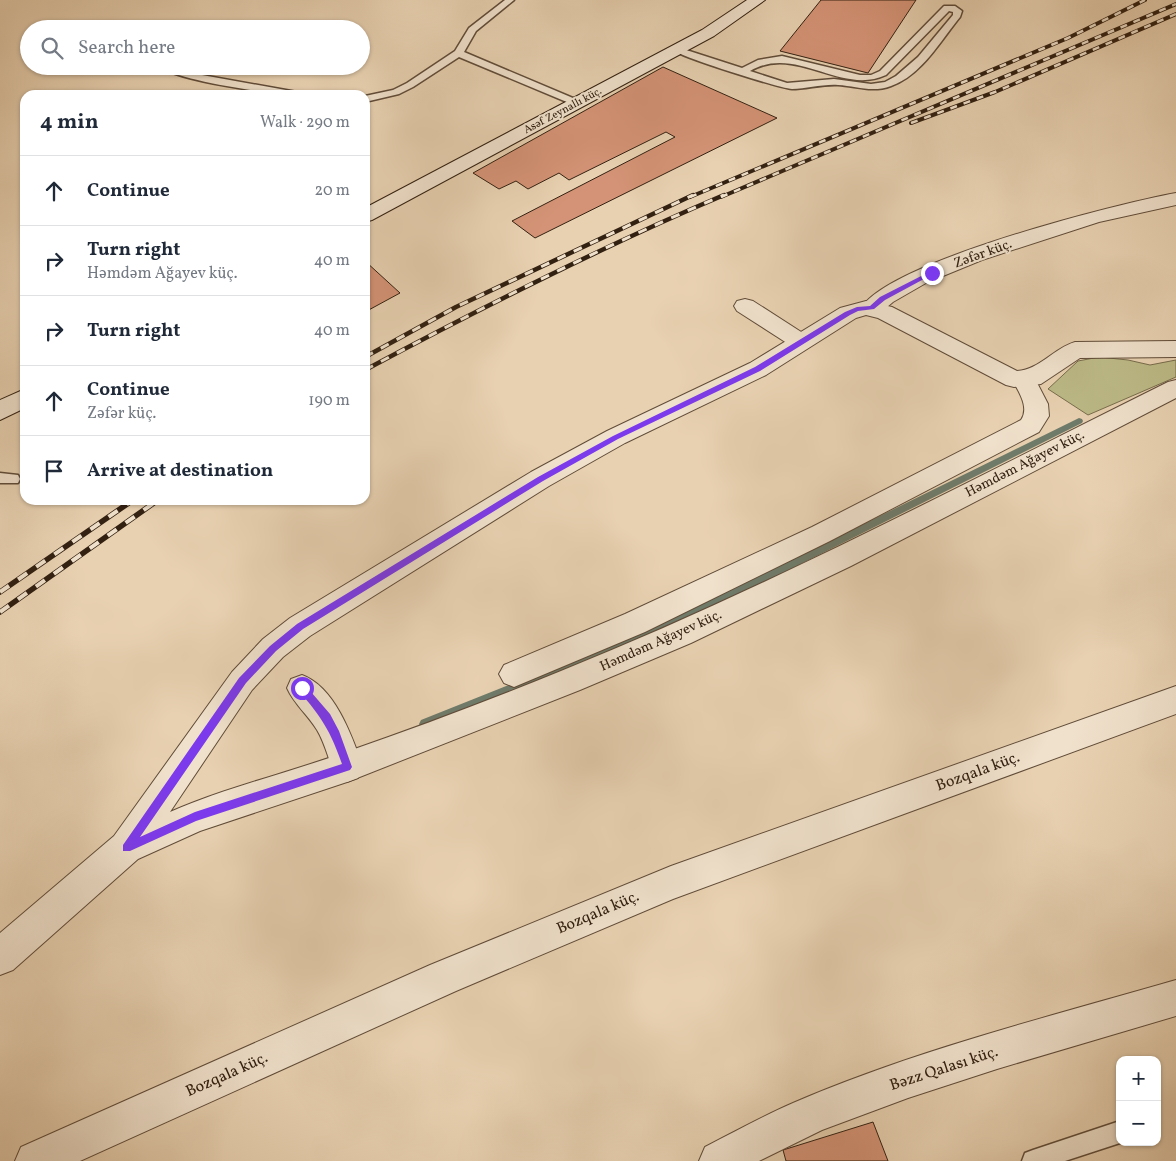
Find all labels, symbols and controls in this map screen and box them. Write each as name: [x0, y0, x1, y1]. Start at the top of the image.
search box: [20, 20, 370, 75]
icon: search: [38, 34, 66, 62]
text: Search here: [78, 35, 175, 61]
street label: Asəf Zeynallı küç.: [521, 84, 605, 138]
text: 4 min: [40, 108, 99, 137]
text: Walk · 290 m: [260, 112, 350, 134]
icon: ahead: [40, 177, 68, 205]
text: Continue: [87, 178, 170, 204]
text: 20 m: [315, 180, 350, 202]
street label: Zəfər küç.: [951, 235, 1015, 273]
text: Turn right: [87, 237, 180, 263]
icon: right: [40, 247, 68, 275]
text: 40 m: [314, 250, 350, 272]
route end: [921, 262, 944, 285]
text: Həmdəm Ağayev küç.: [87, 263, 237, 285]
icon: right: [40, 317, 68, 345]
text: Turn right: [87, 318, 180, 344]
text: 40 m: [314, 320, 350, 342]
text: Continue: [87, 377, 170, 403]
icon: ahead: [40, 387, 68, 415]
text: 190 m: [308, 390, 350, 412]
text: Zəfər küç.: [87, 403, 156, 425]
street label: Həmdəm Ağayev küç.: [962, 426, 1088, 502]
icon: arrive: [40, 457, 68, 485]
text: Arrive at destination: [87, 458, 273, 484]
street label: Həmdəm Ağayev küç.: [597, 606, 725, 676]
route start: [291, 677, 314, 700]
street label: Bozqala küç.: [933, 747, 1023, 797]
street label: Bozqala küç.: [553, 886, 643, 940]
street label: Bəzz Qalası küç.: [887, 1041, 1001, 1097]
street label: Bozqala küç.: [182, 1047, 272, 1103]
map controls: [1116, 1056, 1161, 1146]
button: +: [1116, 1056, 1161, 1101]
button: −: [1116, 1101, 1161, 1146]

